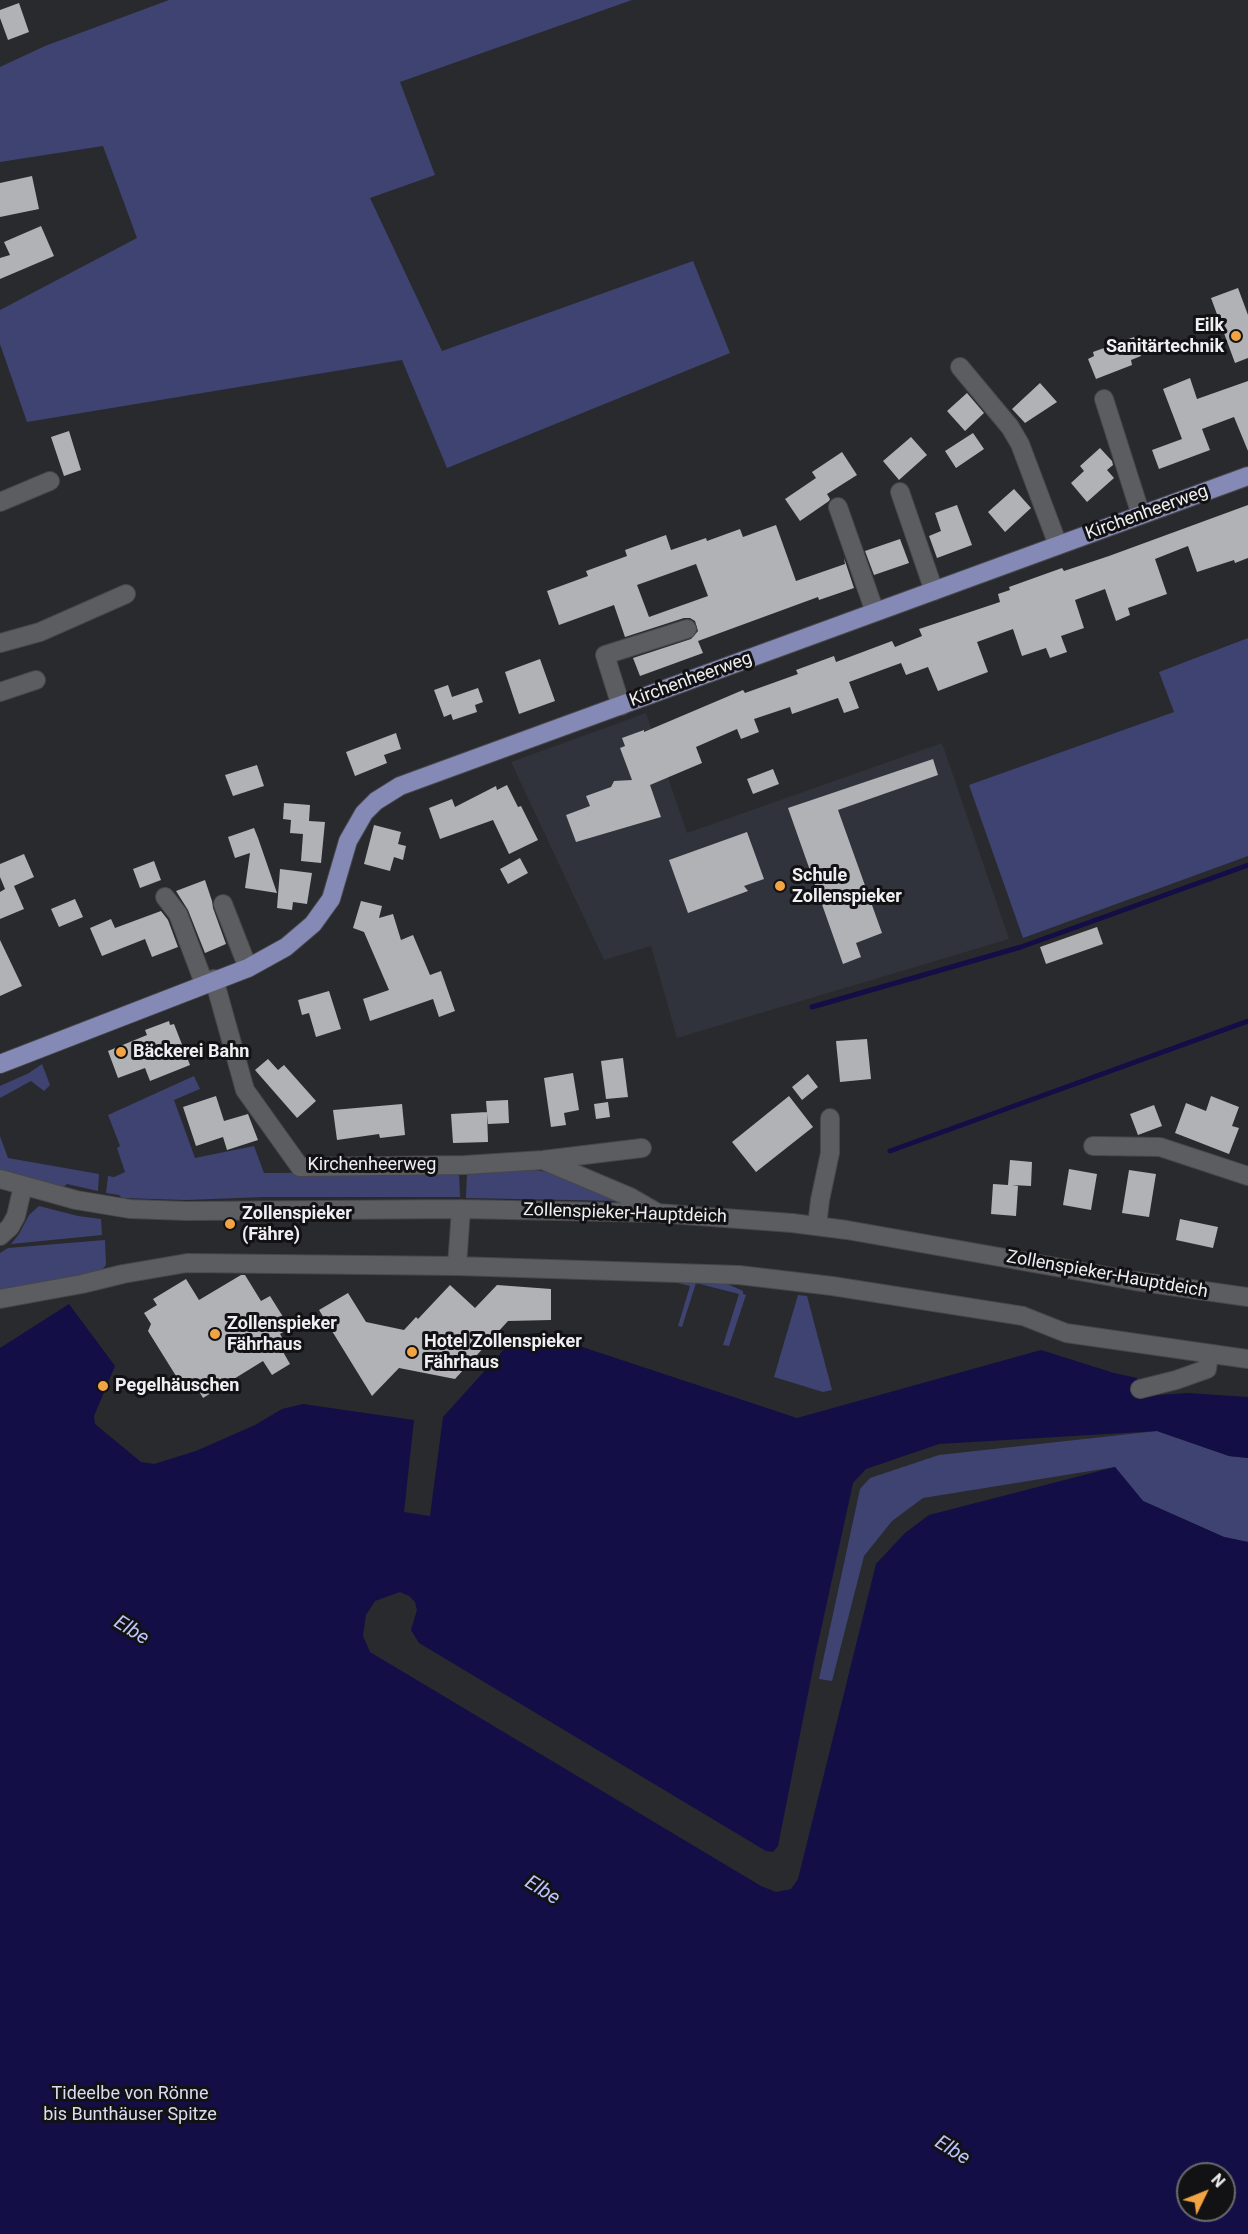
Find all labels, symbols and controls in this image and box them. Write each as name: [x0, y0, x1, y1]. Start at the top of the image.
place label: Eilk Sanitärtechnik: [1106, 315, 1224, 358]
marker: Eilk Sanitärtechnik: [1229, 329, 1243, 343]
street label: Kirchenheerweg: [1083, 481, 1211, 545]
street label: Kirchenheerweg: [627, 648, 755, 712]
place label: Schule Zollenspieker: [792, 865, 902, 908]
marker: Schule Zollenspieker: [773, 879, 787, 893]
place label: Bäckerei Bahn: [133, 1041, 249, 1063]
marker: Bäckerei Bahn: [114, 1045, 128, 1059]
street label: Kirchenheerweg: [308, 1154, 436, 1176]
street label: Zollenspieker-Hauptdeich: [523, 1200, 727, 1228]
place label: Zollenspieker (Fähre): [242, 1203, 352, 1246]
marker: Zollenspieker (Fähre): [223, 1217, 237, 1231]
street label: Zollenspieker-Hauptdeich: [1005, 1247, 1209, 1303]
place label: Zollenspieker Fährhaus: [227, 1313, 337, 1356]
marker: Zollenspieker Fährhaus: [208, 1327, 222, 1341]
place label: Hotel Zollenspieker Fährhaus: [424, 1331, 582, 1374]
marker: Hotel Zollenspieker Fährhaus: [405, 1345, 419, 1359]
place label: Pegelhäuschen: [115, 1375, 239, 1397]
marker: Pegelhäuschen: [96, 1379, 110, 1393]
water label: Elbe: [109, 1611, 153, 1651]
water label: Elbe: [520, 1871, 564, 1911]
park label: Tideelbe von Rönne bis Bunthäuser Spitze: [43, 2083, 217, 2126]
water label: Elbe: [930, 2131, 974, 2171]
north arrow: [1176, 2162, 1236, 2222]
text: N: [1207, 2170, 1229, 2191]

